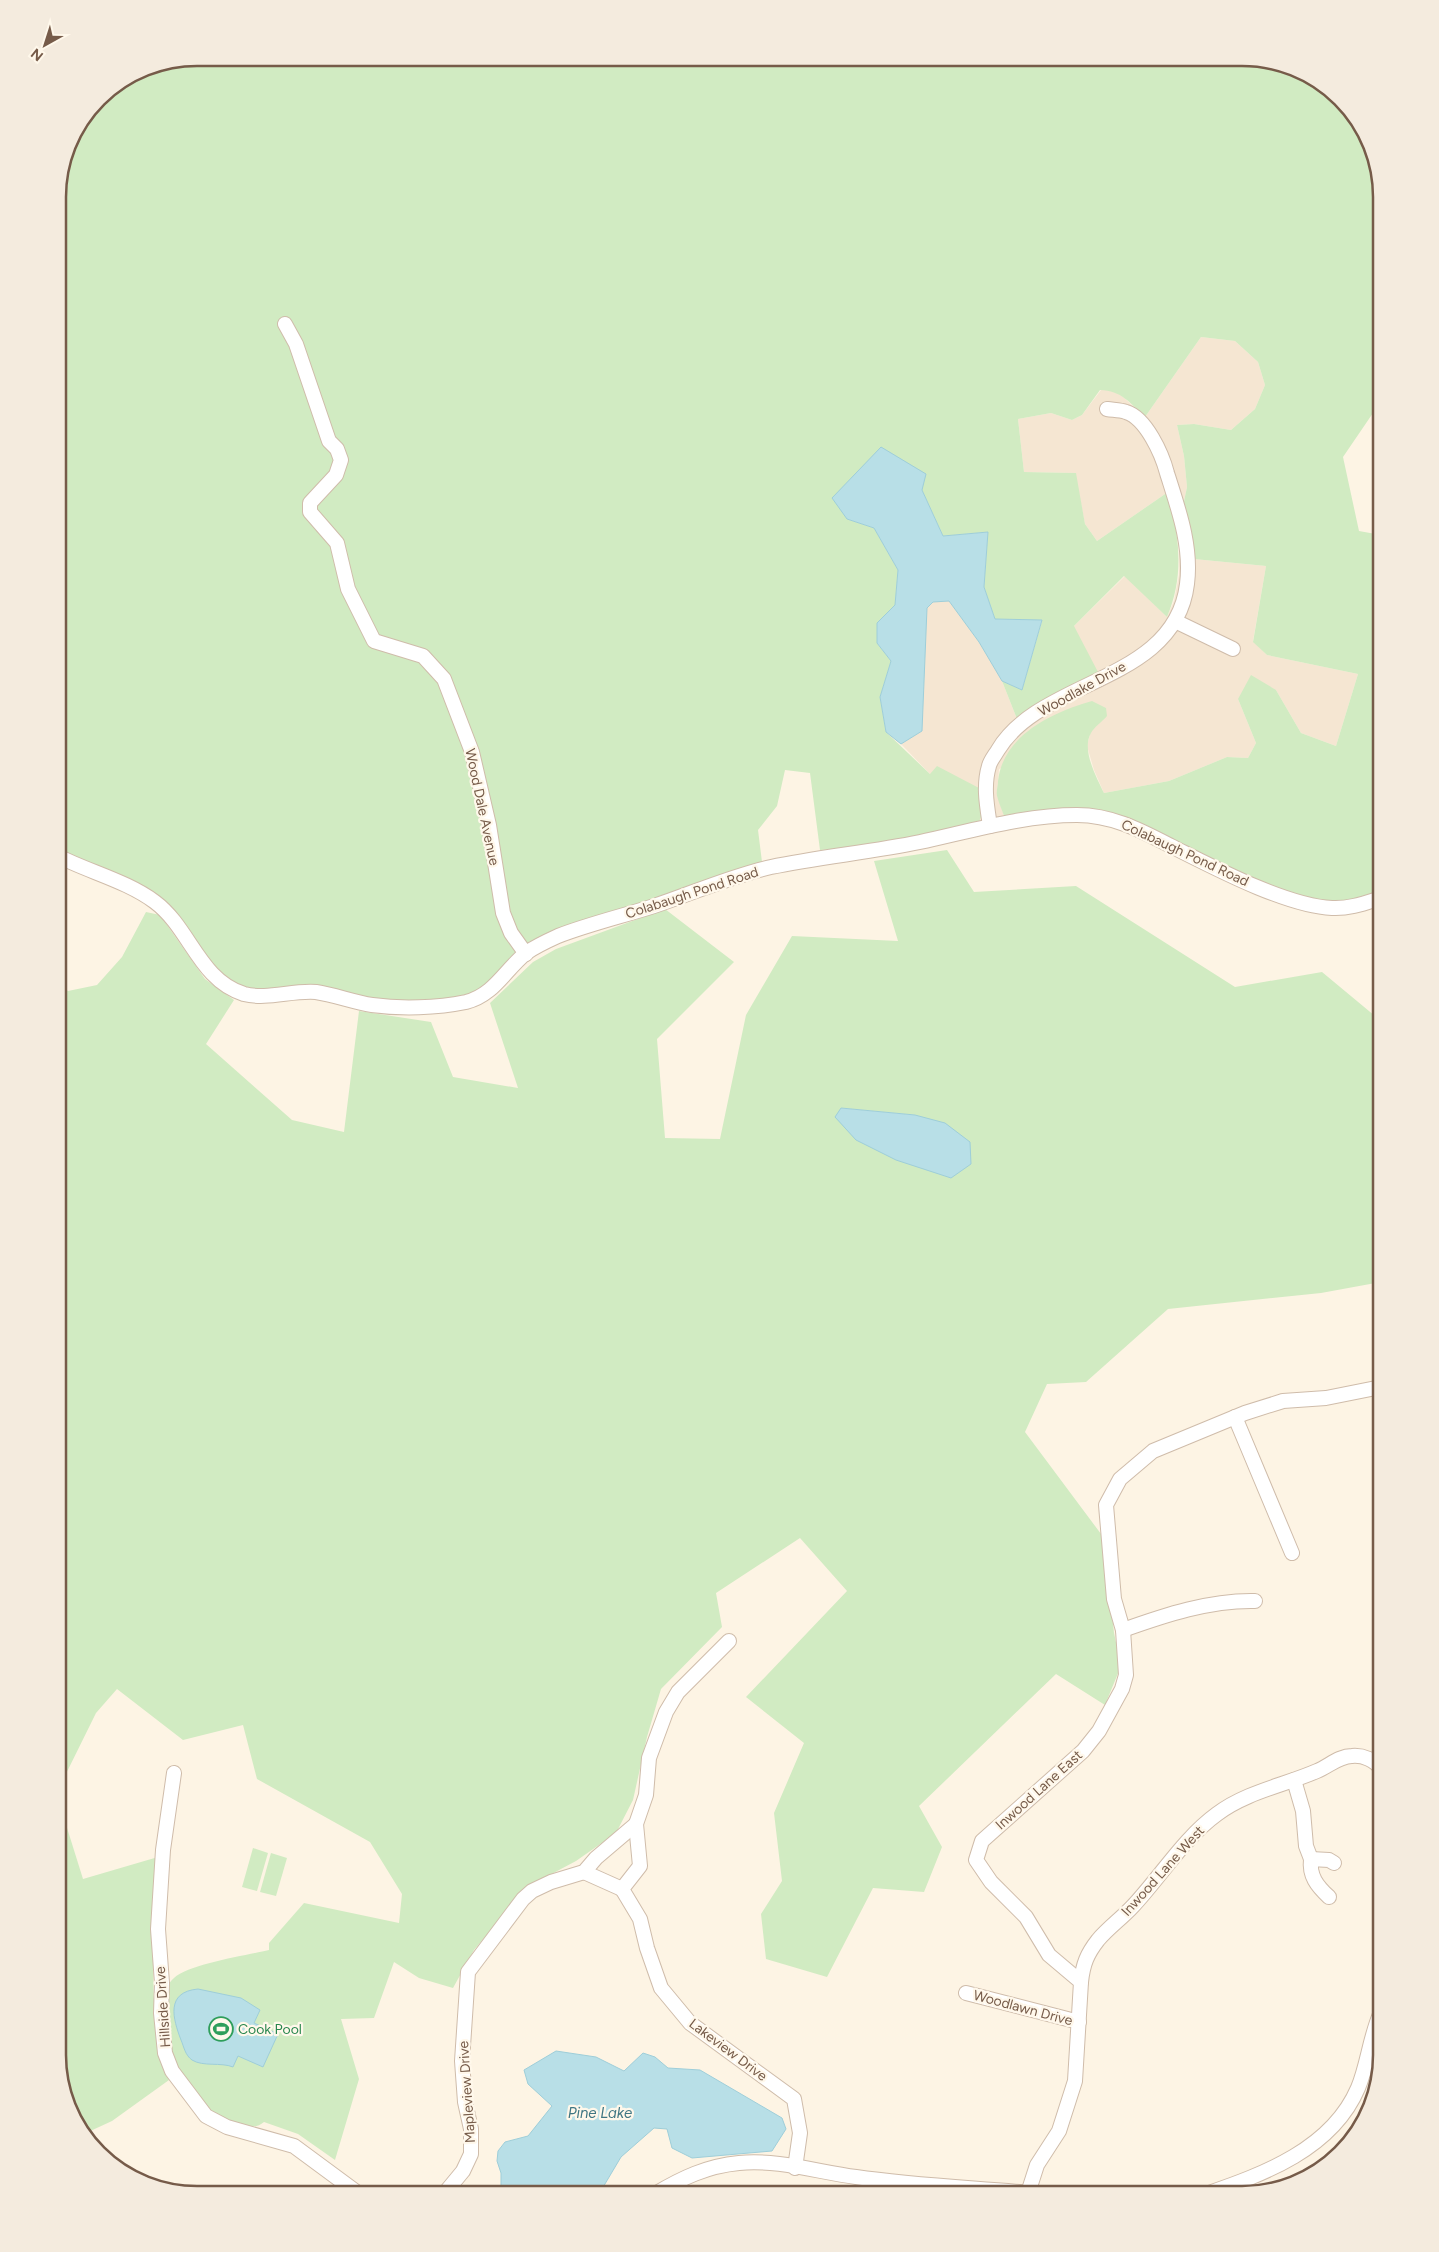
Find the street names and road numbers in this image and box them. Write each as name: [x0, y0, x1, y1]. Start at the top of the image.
street label: Woodlake Drive: [1035, 658, 1129, 720]
street label: Wood Dale Avenue: [461, 747, 503, 867]
street label: Colabaugh Pond Road: [1118, 816, 1252, 890]
street label: Colabaugh Pond Road: [623, 863, 761, 923]
street label: Inwood Lane East: [992, 1747, 1086, 1833]
street label: Inwood Lane West: [1118, 1822, 1208, 1920]
street label: Hillside Drive: [152, 1965, 174, 2048]
street label: Woodlawn Drive: [972, 1987, 1075, 2030]
street label: Lakeview Drive: [686, 2015, 771, 2085]
street label: Mapleview Drive: [455, 2040, 479, 2144]

